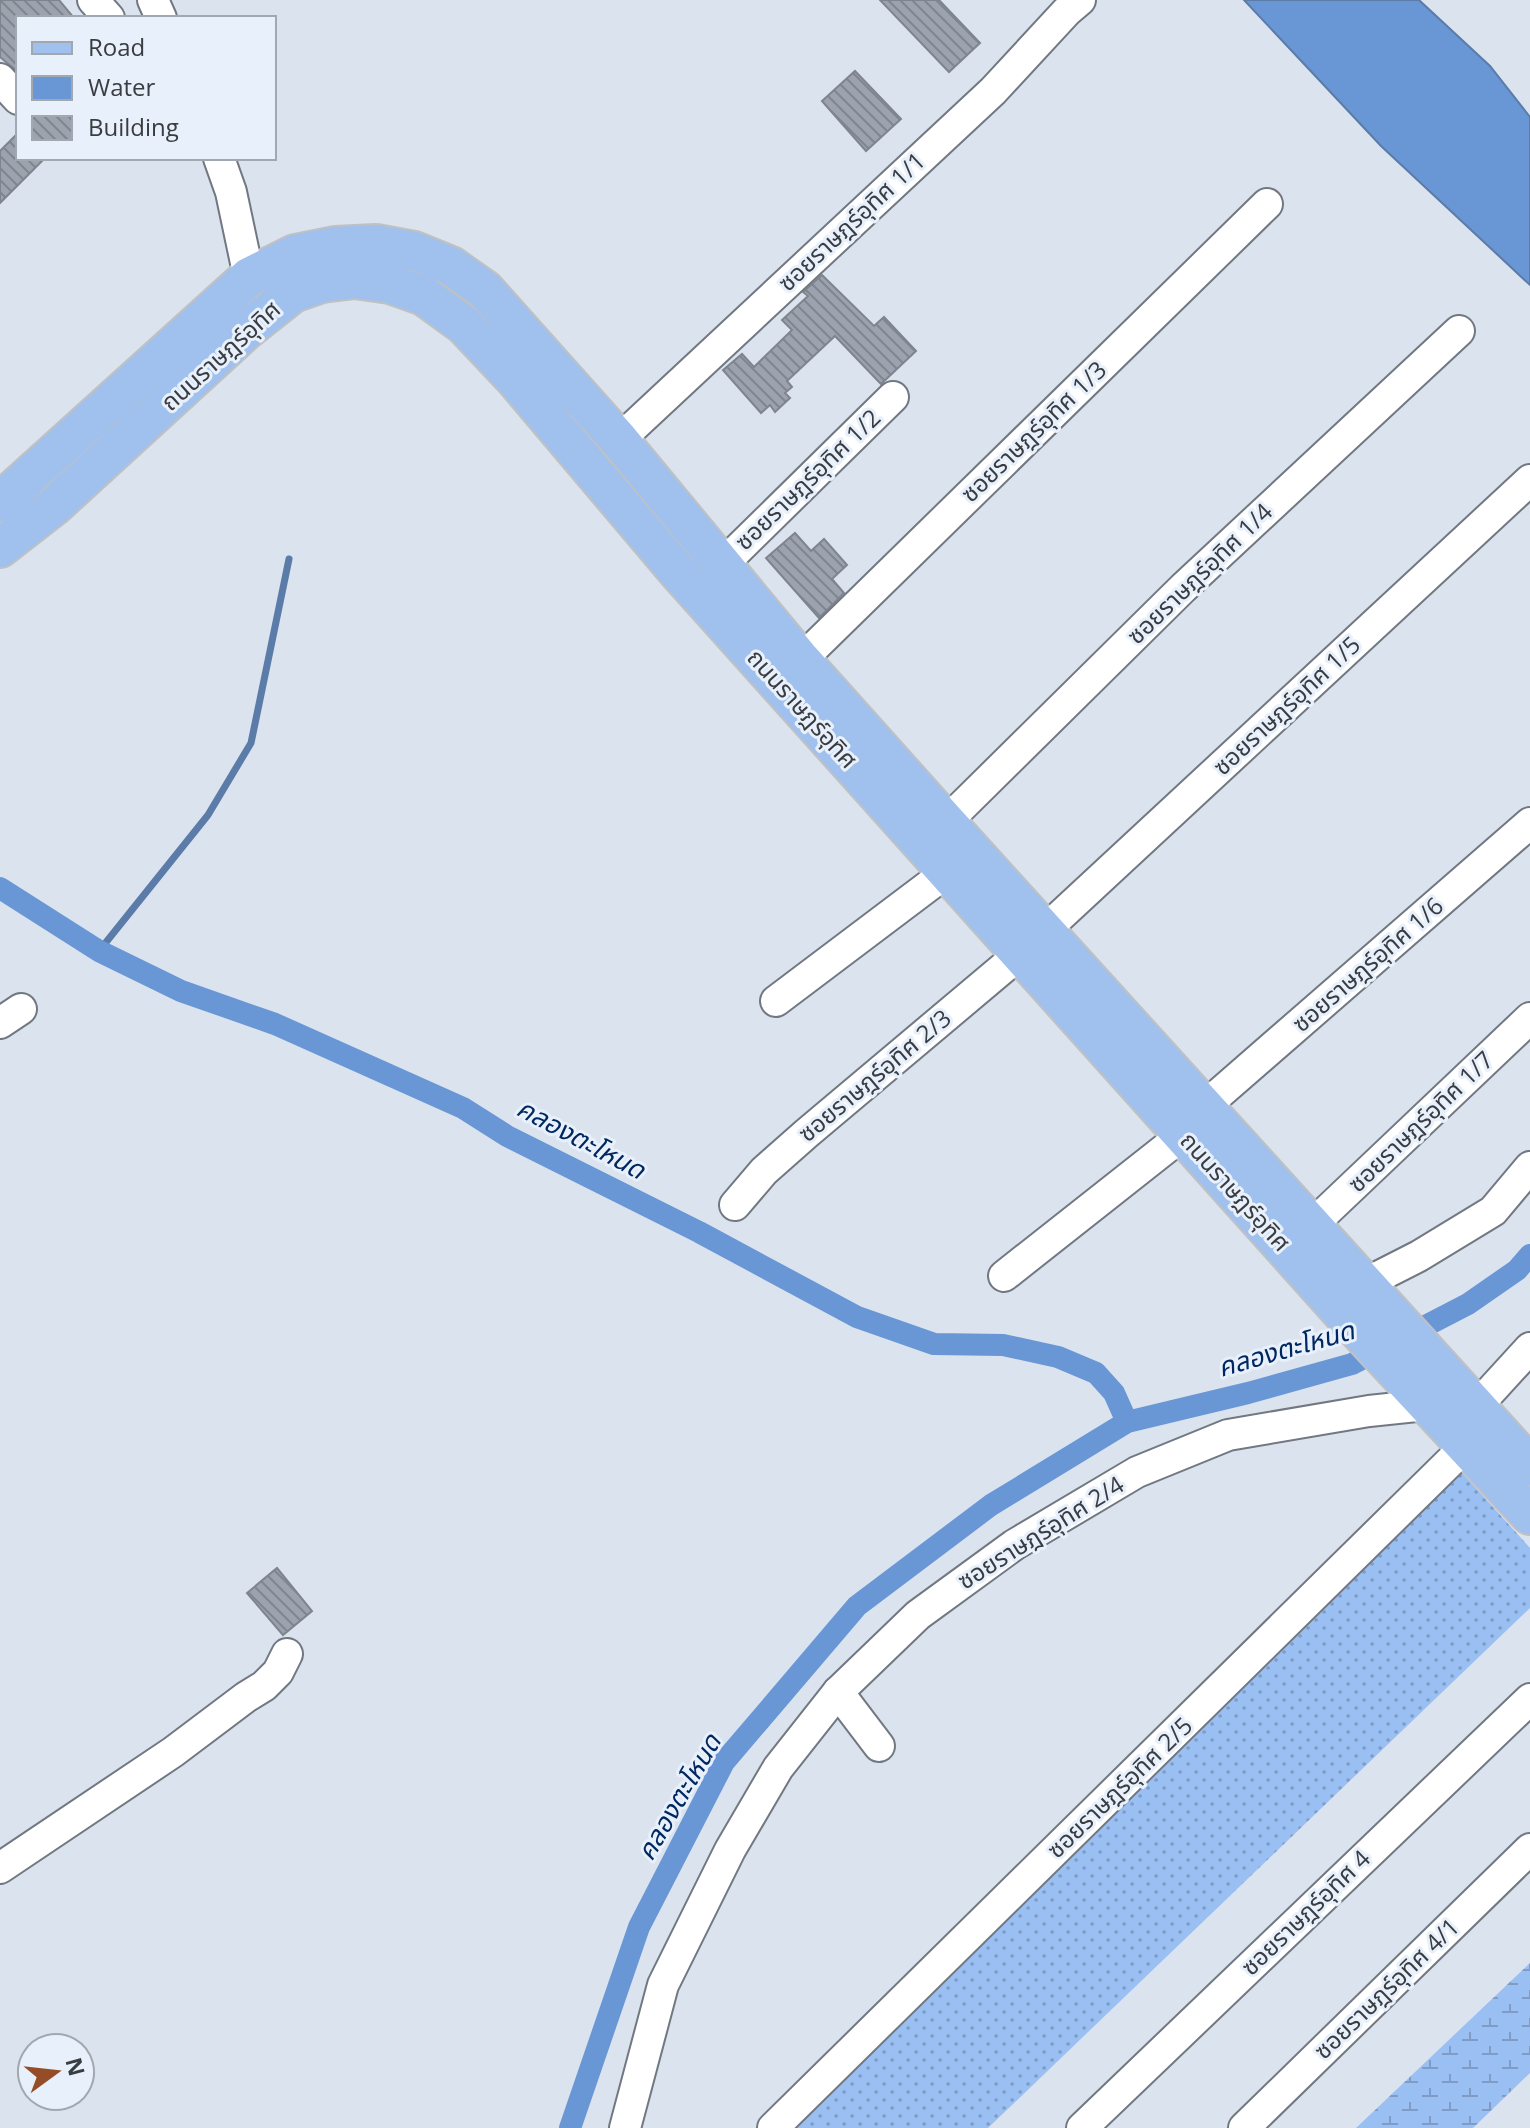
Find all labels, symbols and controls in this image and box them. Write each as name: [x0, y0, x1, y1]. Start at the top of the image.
legend: [16, 16, 276, 160]
text: Road: [88, 30, 145, 63]
text: Water: [88, 70, 156, 103]
text: Building: [88, 110, 179, 143]
street label: ซอยราษฎร์อุทิศ 1/1: [770, 144, 932, 298]
street label: ถนนราษฎร์อุทิศ: [153, 292, 287, 417]
street label: ซอยราษฎร์อุทิศ 1/3: [953, 353, 1113, 509]
street label: ซอยราษฎร์อุทิศ 1/2: [727, 401, 887, 557]
street label: ซอยราษฎร์อุทิศ 1/4: [1119, 495, 1279, 651]
street label: ซอยราษฎร์อุทิศ 1/5: [1205, 628, 1367, 782]
street label: ถนนราษฎร์อุทิศ: [741, 641, 866, 775]
street label: ซอยราษฎร์อุทิศ 1/6: [1284, 889, 1450, 1039]
street label: ซอยราษฎร์อุทิศ 2/3: [791, 1001, 958, 1149]
street label: ซอยราษฎร์อุทิศ 1/7: [1340, 1043, 1500, 1199]
water label: คลองตะโหนด: [511, 1089, 653, 1187]
street label: ถนนราษฎร์อุทิศ: [1174, 1124, 1299, 1258]
water label: คลองตะโหนด: [1213, 1311, 1359, 1385]
street label: ซอยราษฎร์อุทิศ 2/4: [951, 1467, 1130, 1596]
street label: ซอยราษฎร์อุทิศ 2/5: [1039, 1709, 1199, 1865]
water label: คลองตะโหนด: [627, 1726, 729, 1866]
street label: ซอยราษฎร์อุทิศ 4: [1233, 1842, 1377, 1982]
street label: ซอยราษฎร์อุทิศ 4/1: [1306, 1910, 1466, 2066]
north arrow: [16, 2032, 96, 2112]
text: N: [59, 2054, 93, 2079]

